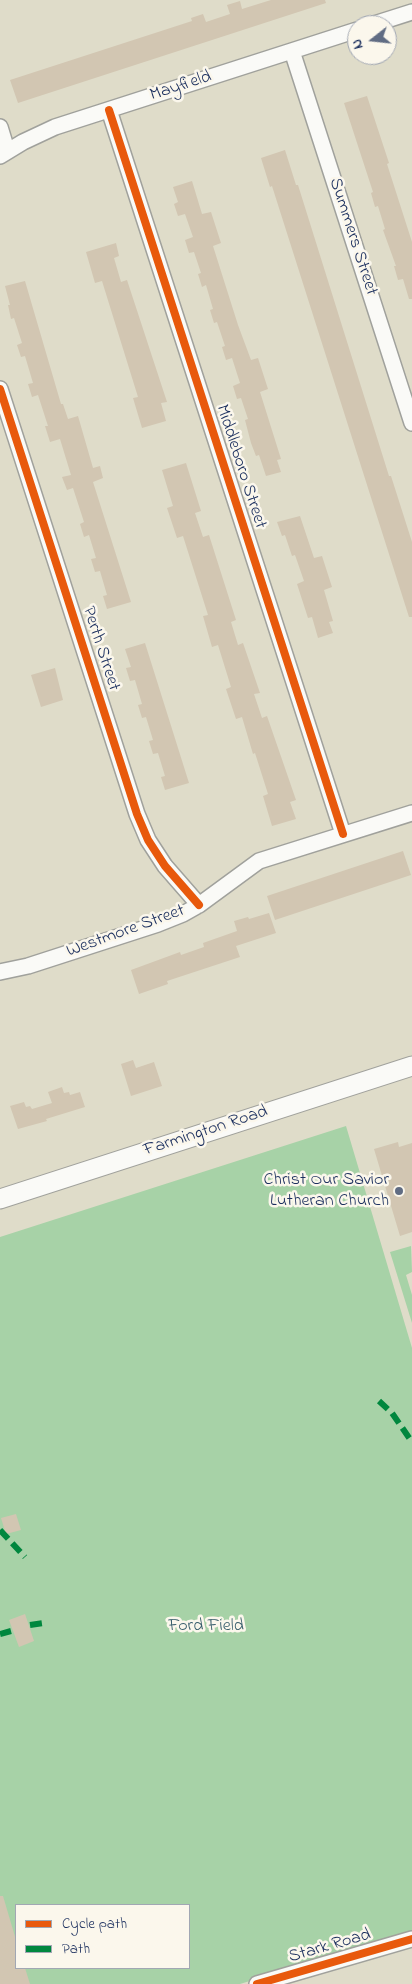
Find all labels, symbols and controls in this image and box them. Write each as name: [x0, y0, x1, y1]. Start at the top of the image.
north arrow: [347, 15, 397, 65]
text: N: [347, 37, 369, 51]
street label: Mayfield: [147, 67, 215, 107]
street label: Summers Street: [323, 175, 381, 299]
street label: Middleboro Street: [210, 402, 270, 532]
street label: Perth Street: [76, 604, 124, 694]
street label: Westmore Street: [64, 901, 188, 963]
street label: Farmington Road: [141, 1102, 271, 1162]
place label: Christ Our Savior Lutheran Church: [263, 1170, 389, 1212]
marker: Christ Our Savior Lutheran Church: [393, 1185, 405, 1197]
park label: Ford Field: [168, 1616, 244, 1638]
legend: [15, 1904, 190, 1969]
text: Cycle path: [62, 1913, 127, 1935]
street label: Stark Road: [286, 1925, 374, 1969]
text: Path: [62, 1938, 90, 1960]

